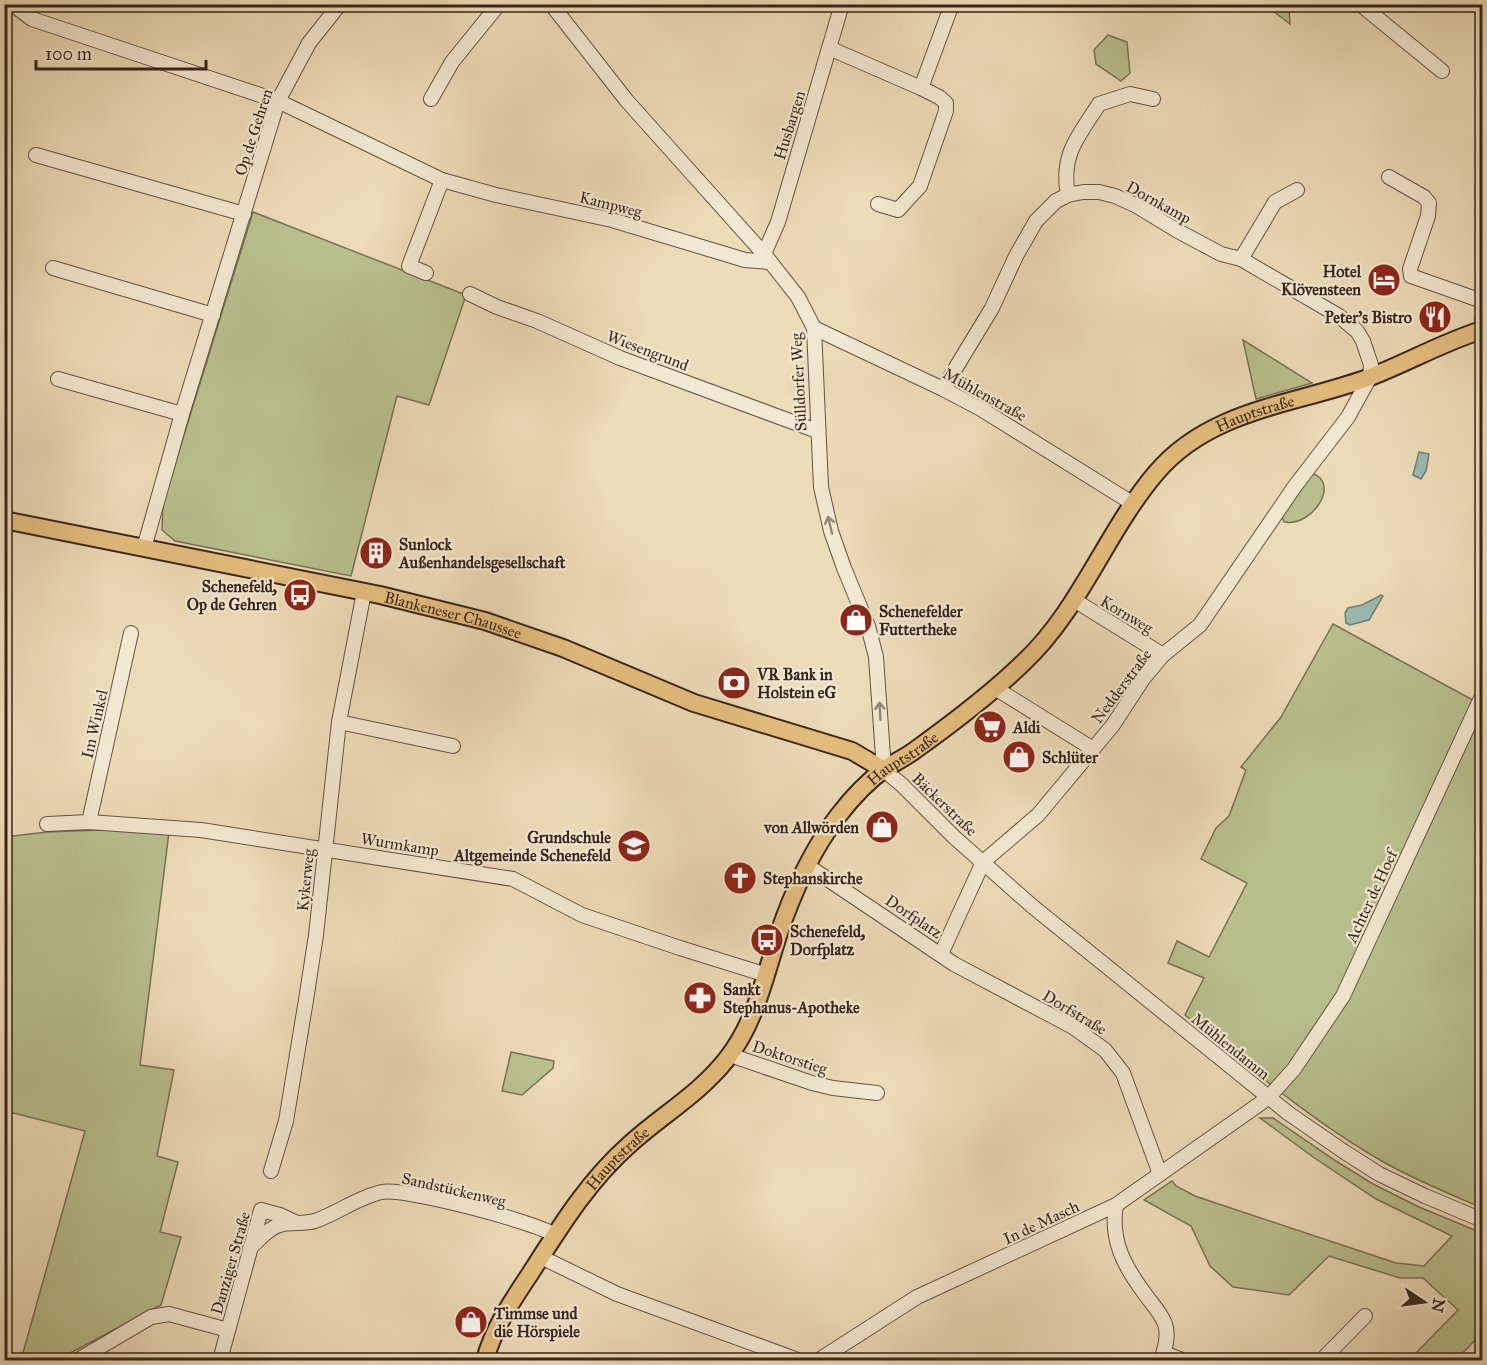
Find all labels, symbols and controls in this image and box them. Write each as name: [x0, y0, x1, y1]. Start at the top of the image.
scale bar: [36, 33, 206, 71]
text: 100 m: [45, 43, 92, 65]
street label: Op de Gehren: [231, 86, 277, 178]
street label: Husbargen: [770, 88, 810, 162]
street label: Dornkamp: [1123, 177, 1194, 228]
street label: Kampweg: [577, 188, 645, 223]
place label: Hotel Klövensteen: [1281, 262, 1362, 299]
hotel icon: Hotel Klövensteen: [1366, 262, 1402, 298]
restaurant icon: Peter's Bistro: [1417, 299, 1453, 335]
place label: Peter's Bistro: [1324, 308, 1412, 327]
street label: Wiesengrund: [604, 326, 691, 376]
street label: Sülldorfer Weg: [786, 332, 812, 432]
street label: Mühlenstraße: [940, 364, 1030, 425]
street label: Hauptstraße: [1212, 391, 1297, 436]
one-way arrow: [824, 515, 836, 534]
building icon: Sunlock Außenhandelsgesellschaft: [358, 535, 394, 571]
place label: Sunlock Außenhandelsgesellschaft: [398, 535, 566, 573]
place label: Schenefeld, Op de Gehren: [187, 577, 277, 615]
bus stop icon: Schenefeld, Op de Gehren: [282, 577, 318, 613]
street label: Blankeneser Chaussee: [382, 587, 524, 643]
street label: Kornweg: [1096, 591, 1157, 639]
shop icon: Schenefelder Futtertheke: [838, 602, 874, 638]
place label: Schenefelder Futtertheke: [879, 602, 964, 639]
street label: Nedderstraße: [1087, 645, 1156, 727]
bank icon: VR Bank in Holstein eG: [716, 665, 752, 701]
place label: VR Bank in Holstein eG: [756, 665, 836, 702]
street label: Im Winkel: [77, 687, 112, 760]
one-way arrow: [874, 702, 885, 722]
supermarket icon: Aldi: [972, 709, 1008, 745]
place label: Aldi: [1012, 718, 1041, 737]
street label: Hauptstraße: [863, 728, 942, 789]
shop icon: Schlüter: [1001, 739, 1037, 775]
place label: Schlüter: [1042, 748, 1099, 767]
street label: Bäckerstraße: [908, 769, 981, 840]
shop icon: von Allwörden: [864, 809, 900, 845]
place label: von Allwörden: [763, 818, 859, 837]
place label: Grundschule Altgemeinde Schenefeld: [453, 828, 612, 866]
school or university icon: Grundschule Altgemeinde Schenefeld: [616, 828, 652, 864]
street label: Wurmkamp: [360, 829, 440, 860]
street label: Achter de Hoef: [1341, 844, 1402, 946]
street label: Kykerweg: [293, 847, 319, 912]
church icon: Stephanskirche: [722, 860, 758, 896]
place label: Stephanskirche: [763, 869, 863, 889]
street label: Dorfplatz: [882, 891, 946, 943]
bus stop icon: Schenefeld, Dorfplatz: [749, 922, 785, 958]
place label: Schenefeld, Dorfplatz: [790, 922, 865, 960]
pharmacy icon: Sankt Stephanus-Apotheke: [682, 980, 718, 1016]
place label: Sankt Stephanus-Apotheke: [723, 980, 860, 1018]
street label: Dorfstraße: [1039, 986, 1111, 1039]
street label: Mühlendamm: [1188, 1009, 1274, 1084]
street label: Doktorstieg: [750, 1036, 830, 1080]
street label: Hauptstraße: [582, 1123, 653, 1194]
street label: Sandstückenweg: [400, 1168, 508, 1212]
street label: In de Masch: [1000, 1197, 1082, 1248]
street label: Danziger Straße: [207, 1209, 255, 1317]
north arrow: [1394, 1272, 1454, 1332]
text: N: [1427, 1297, 1449, 1314]
shop icon: Timmse und die Hörspiele: [453, 1304, 489, 1340]
place label: Timmse und die Hörspiele: [493, 1304, 580, 1342]

